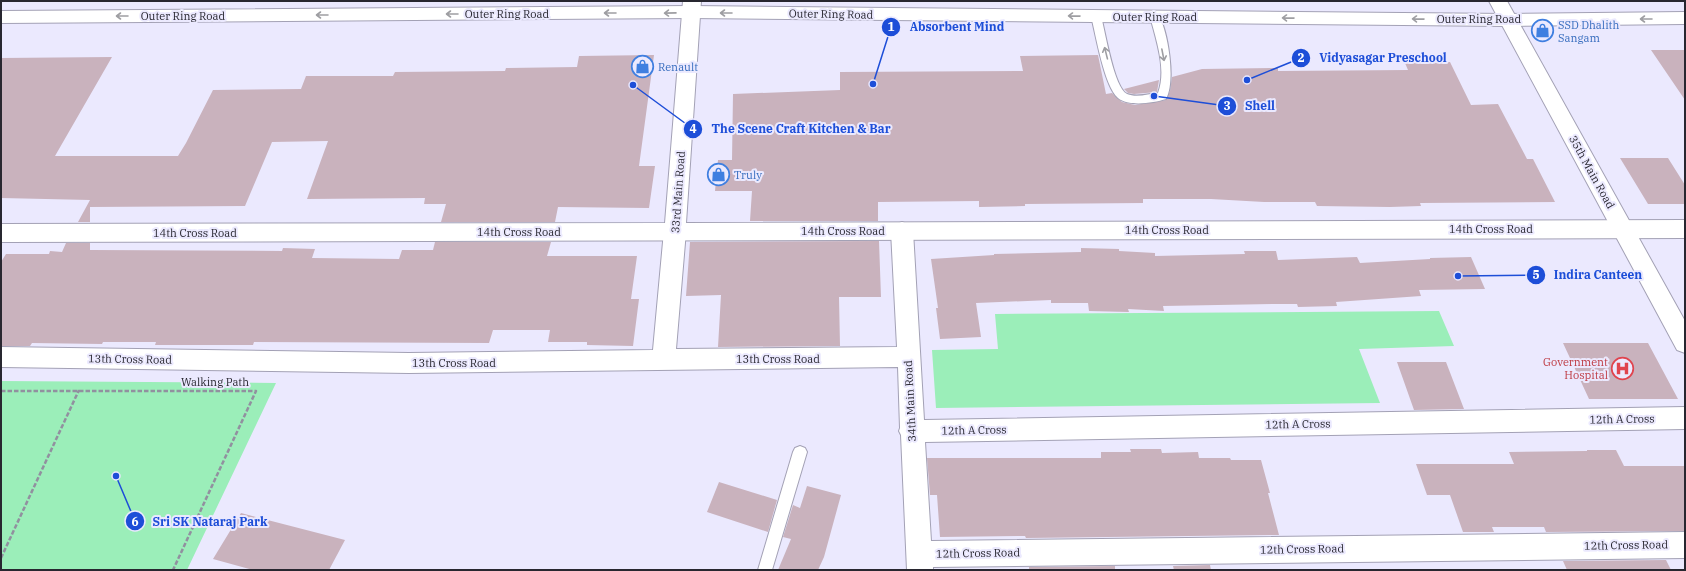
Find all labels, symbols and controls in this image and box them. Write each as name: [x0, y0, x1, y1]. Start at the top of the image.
street label: Outer Ring Road: [789, 6, 874, 22]
street label: Outer Ring Road: [465, 7, 550, 21]
street label: Outer Ring Road: [141, 9, 226, 23]
one-way arrow: [604, 9, 617, 17]
one-way arrow: [664, 9, 677, 17]
one-way arrow: [720, 9, 733, 17]
one-way arrow: [446, 10, 459, 18]
street label: Outer Ring Road: [1113, 10, 1198, 24]
one-way arrow: [316, 11, 329, 19]
one-way arrow: [116, 12, 129, 20]
one-way arrow: [1068, 12, 1081, 20]
street label: Outer Ring Road: [1437, 12, 1522, 26]
one-way arrow: [1282, 14, 1295, 22]
callout: Absorbent Mind: [881, 15, 1012, 39]
one-way arrow: [1412, 15, 1425, 23]
one-way arrow: [1640, 15, 1653, 23]
shop icon: SSD Dhalith Sangam: [1529, 18, 1555, 44]
place label: SSD Dhalith Sangam: [1558, 18, 1619, 45]
text: 1: [887, 19, 895, 34]
text: Absorbent Mind: [910, 19, 1005, 34]
callout: Vidyasagar Preschool: [1291, 46, 1454, 70]
one-way arrow: [1101, 47, 1109, 60]
one-way arrow: [1159, 48, 1167, 61]
text: 2: [1297, 50, 1305, 65]
text: Vidyasagar Preschool: [1319, 50, 1447, 65]
shop icon: Renault: [630, 54, 656, 80]
place label: Renault: [658, 60, 698, 74]
callout: Shell: [1217, 94, 1283, 118]
text: 3: [1223, 98, 1231, 113]
text: Shell: [1245, 98, 1275, 113]
callout: The Scene Craft Kitchen & Bar: [683, 117, 898, 141]
text: 4: [689, 121, 697, 136]
text: The Scene Craft Kitchen & Bar: [711, 121, 891, 136]
street label: 35th Main Road: [1566, 133, 1618, 211]
street label: 33rd Main Road: [668, 150, 688, 233]
shop icon: Truly: [705, 162, 731, 188]
place label: Truly: [734, 168, 762, 182]
street label: 14th Cross Road: [1449, 222, 1533, 236]
street label: 14th Cross Road: [1125, 223, 1209, 237]
street label: 14th Cross Road: [801, 224, 885, 238]
street label: 14th Cross Road: [477, 225, 561, 239]
street label: 14th Cross Road: [153, 226, 237, 240]
callout: Indira Canteen: [1526, 263, 1650, 287]
text: 5: [1532, 267, 1540, 282]
text: Indira Canteen: [1554, 267, 1642, 282]
street label: 13th Cross Road: [88, 351, 172, 367]
street label: 13th Cross Road: [736, 352, 820, 366]
place label: Government Hospital: [1543, 355, 1608, 382]
hospital icon: Government Hospital: [1610, 355, 1636, 381]
street label: 13th Cross Road: [412, 356, 496, 370]
street label: 34th Main Road: [901, 360, 919, 442]
street label: Walking Path: [181, 375, 249, 389]
street label: 12th A Cross: [1589, 411, 1655, 427]
street label: 12th A Cross: [1265, 416, 1331, 432]
street label: 12th A Cross: [941, 422, 1007, 438]
callout: Sri SK Nataraj Park: [125, 509, 275, 533]
text: 6: [131, 514, 139, 529]
text: Sri SK Nataraj Park: [153, 514, 268, 529]
street label: 12th Cross Road: [1584, 537, 1668, 553]
street label: 12th Cross Road: [1260, 541, 1344, 557]
street label: 12th Cross Road: [936, 545, 1020, 561]

